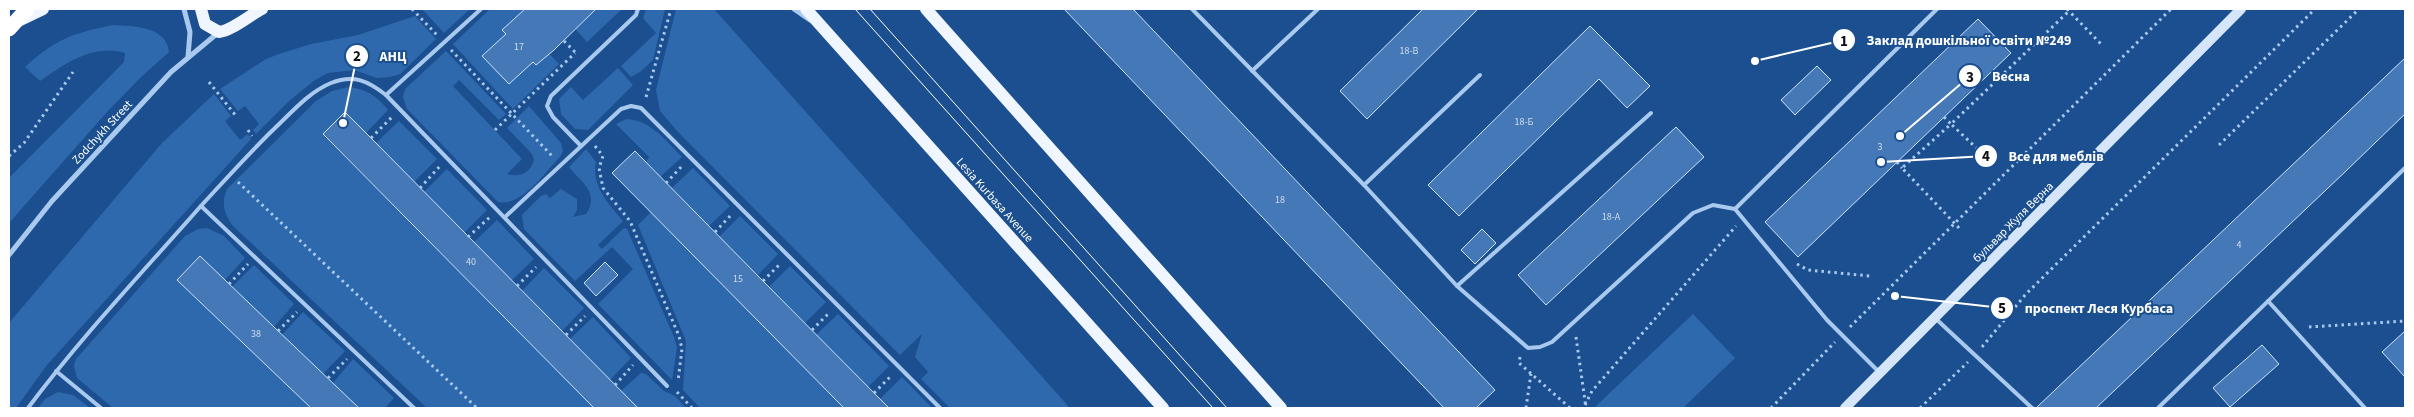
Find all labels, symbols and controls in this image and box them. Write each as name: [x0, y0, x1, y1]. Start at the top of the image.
callout: Заклад дошкільної освіти №249: [1831, 26, 2081, 55]
text: 1: [1840, 31, 1848, 52]
text: Заклад дошкільної освіти №249: [1867, 31, 2071, 51]
house number: 17: [514, 40, 524, 54]
callout: АНЦ: [345, 42, 417, 71]
house number: 18-В: [1400, 44, 1419, 58]
text: 2: [353, 46, 361, 67]
text: АНЦ: [379, 47, 407, 67]
callout: Весна: [1957, 62, 2040, 91]
text: 3: [1966, 67, 1974, 88]
text: Весна: [1992, 67, 2030, 87]
street label: Zodchykh Street: [68, 97, 137, 168]
house number: 18-Б: [1515, 115, 1534, 129]
house number: 3: [1878, 140, 1883, 154]
callout: Все для меблів: [1973, 141, 2114, 170]
text: 4: [1982, 146, 1990, 167]
text: Все для меблів: [2008, 147, 2104, 167]
street label: Lesia Kurbasa Avenue: [952, 154, 1037, 246]
street label: бульвар Жуля Верна: [1969, 178, 2058, 267]
house number: 18: [1275, 193, 1285, 207]
house number: 18-А: [1602, 210, 1621, 224]
house number: 4: [2237, 238, 2242, 252]
house number: 40: [466, 255, 476, 269]
house number: 15: [733, 272, 743, 286]
callout: проспект Леся Курбаса: [1990, 294, 2183, 323]
text: 5: [1998, 298, 2006, 319]
text: проспект Леся Курбаса: [2025, 299, 2173, 319]
house number: 38: [251, 327, 261, 341]

